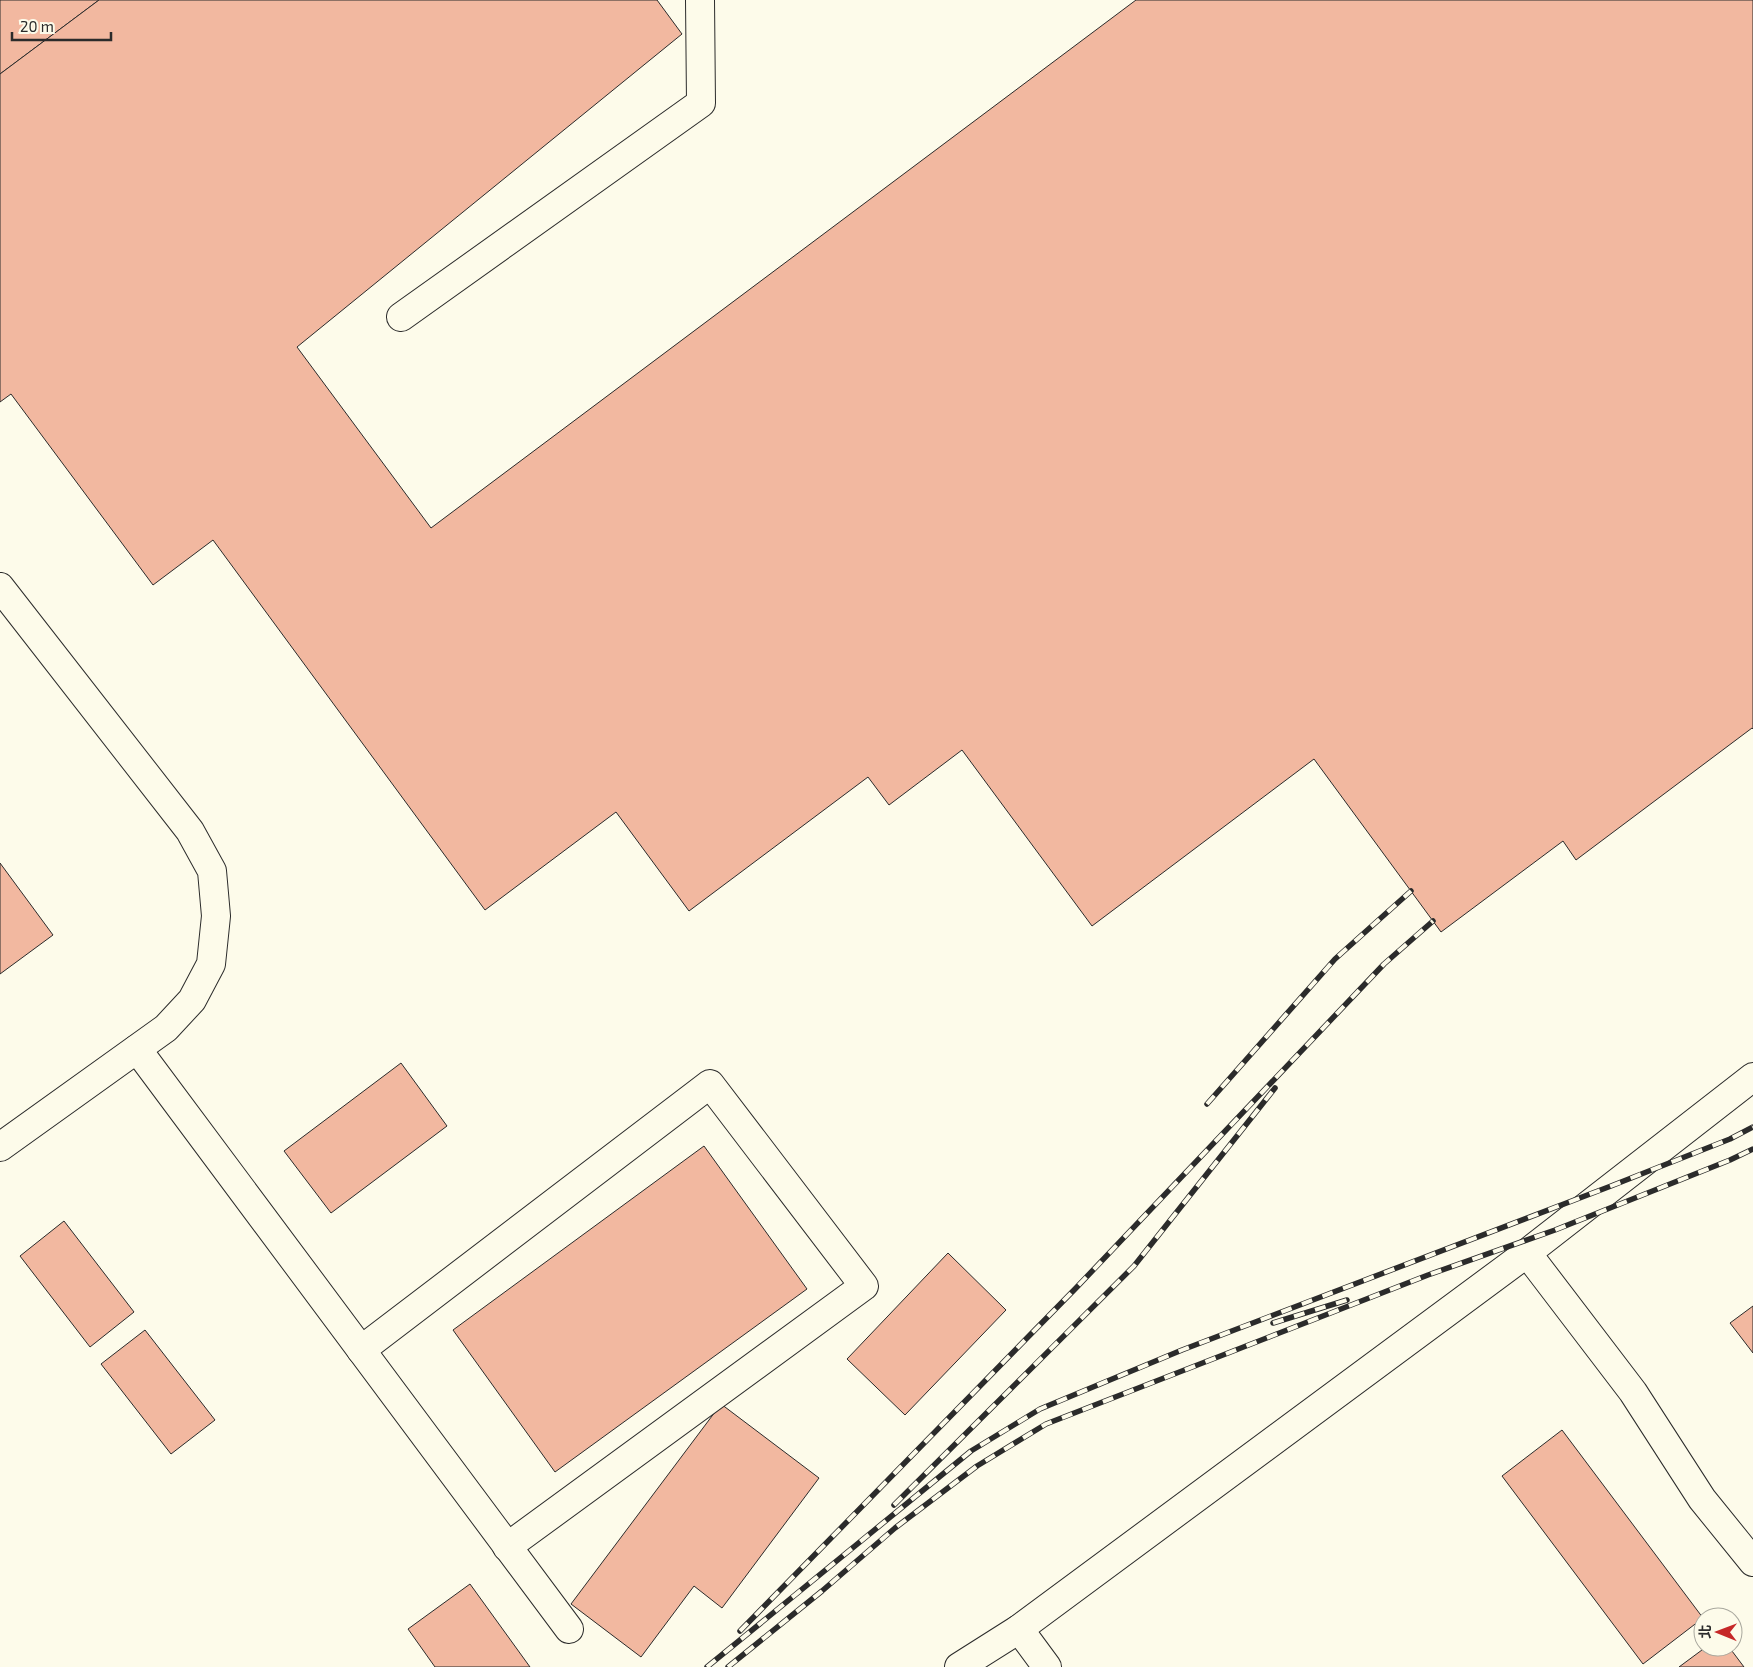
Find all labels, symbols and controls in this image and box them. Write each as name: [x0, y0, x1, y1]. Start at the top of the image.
scale bar: [12, 10, 111, 42]
text: 20 m: [20, 17, 54, 35]
north arrow: [1693, 1607, 1743, 1657]
text: 北: [1696, 1625, 1713, 1639]

